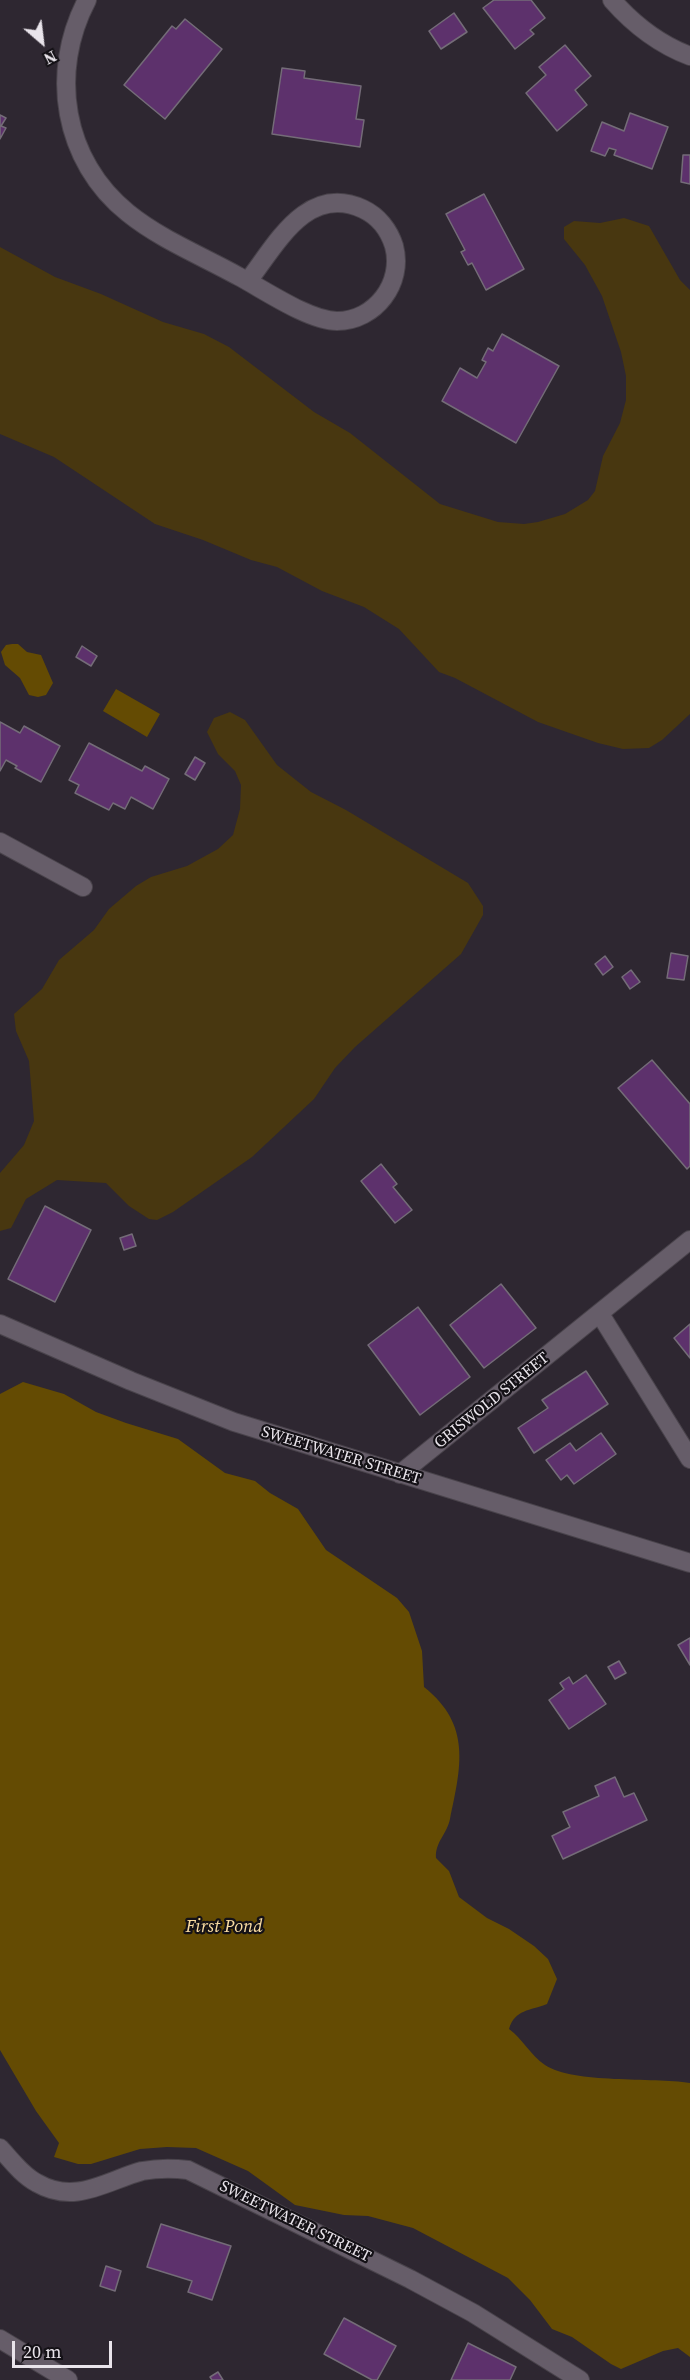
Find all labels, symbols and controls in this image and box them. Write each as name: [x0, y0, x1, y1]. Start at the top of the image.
north arrow: [12, 12, 72, 72]
text: N: [40, 45, 61, 70]
street label: GRISWOLD STREET: [431, 1349, 553, 1453]
street label: SWEETWATER STREET: [259, 1423, 423, 1489]
water label: First Pond: [185, 1916, 263, 1938]
street label: SWEETWATER STREET: [216, 2177, 374, 2267]
scale bar: [15, 2329, 116, 2367]
text: 20 m: [23, 2339, 61, 2364]

